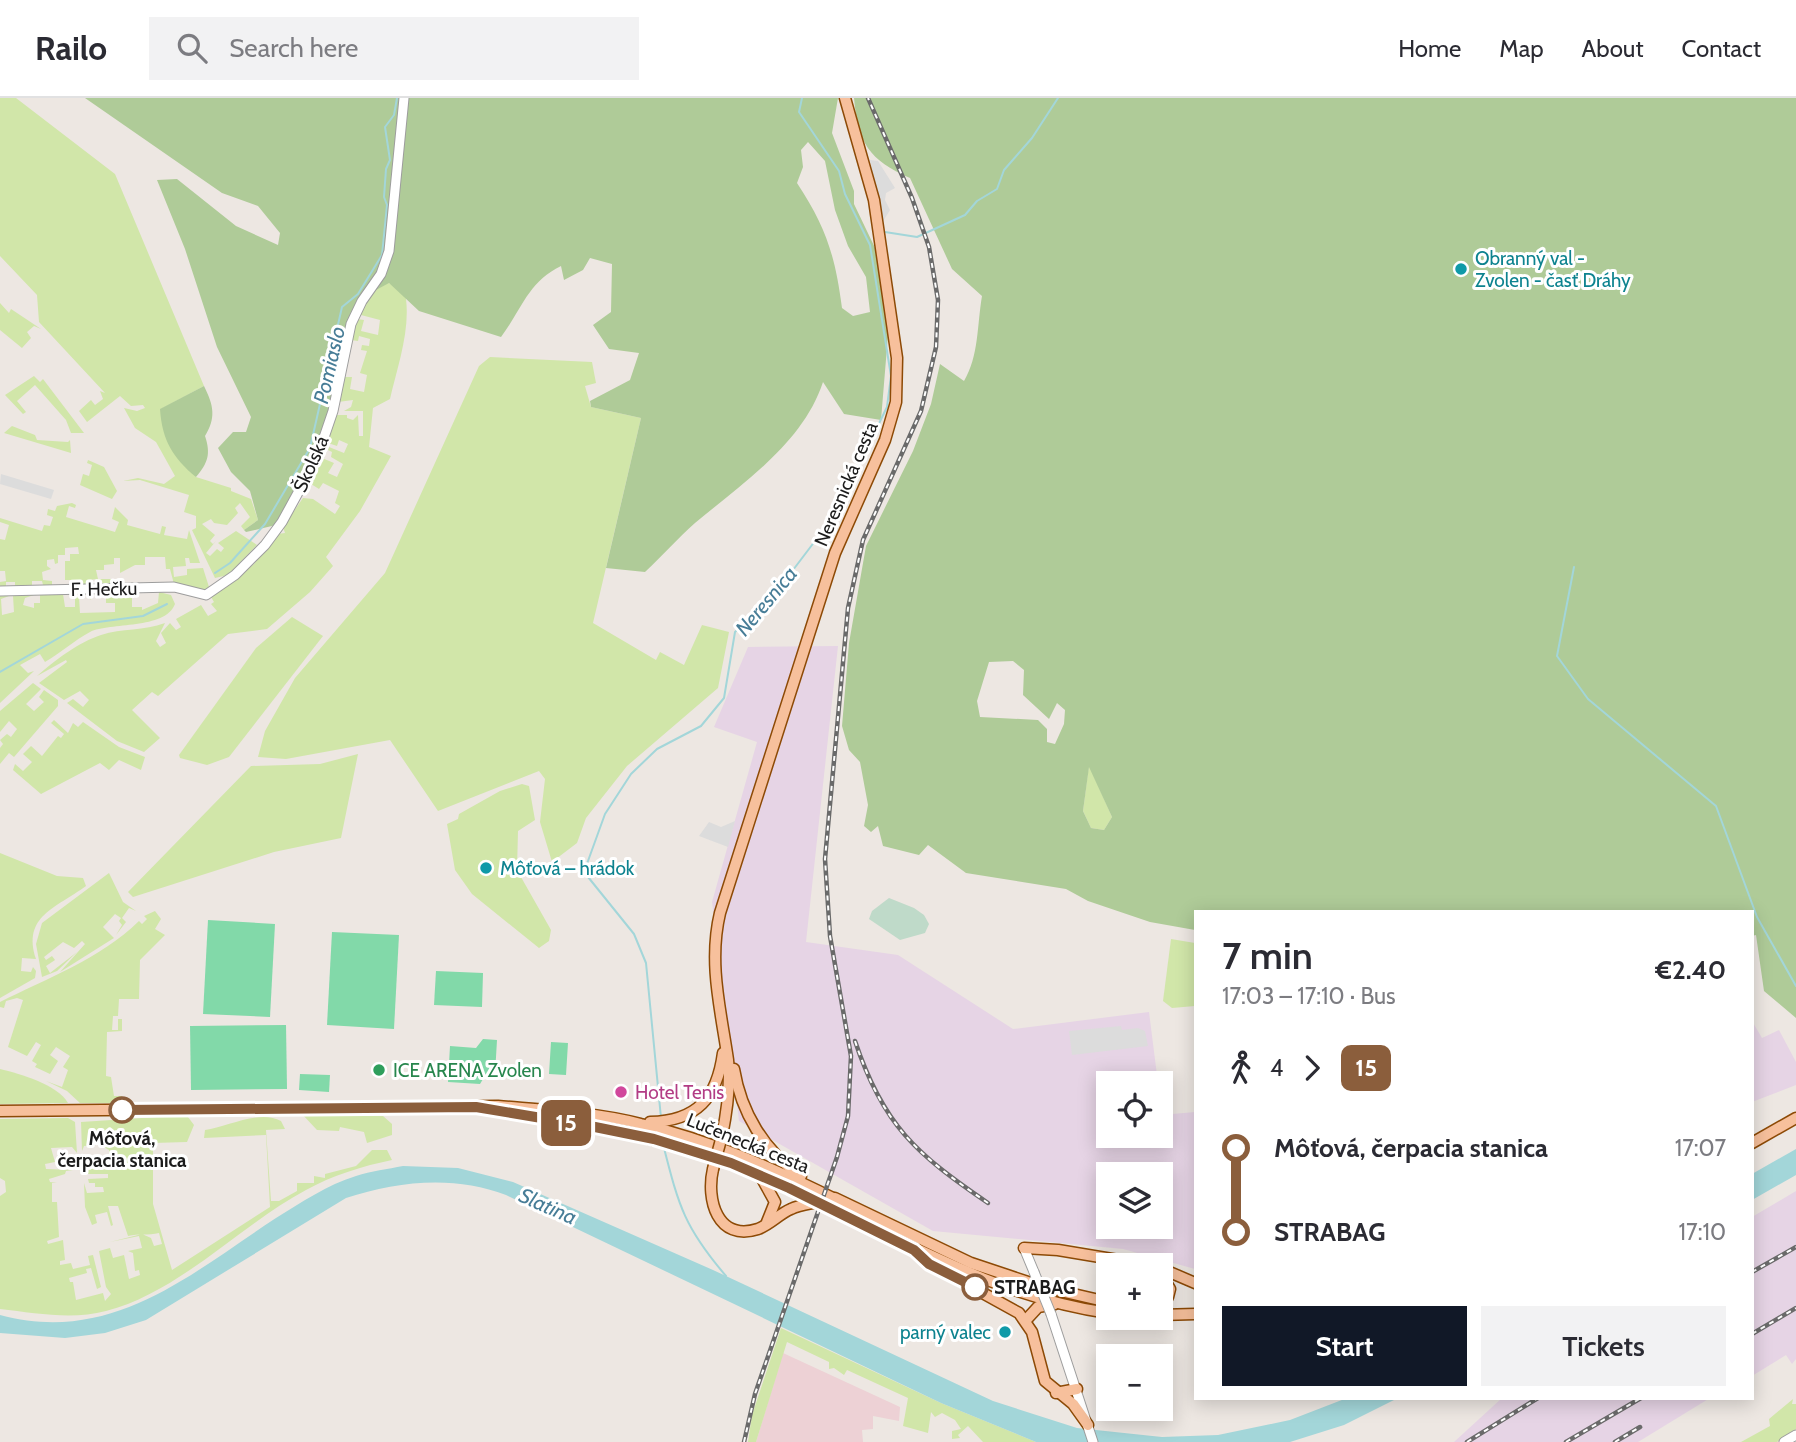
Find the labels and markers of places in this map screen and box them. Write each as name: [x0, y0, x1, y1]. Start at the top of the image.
place label: Obranný val - Zvolen - časť Dráhy: [1475, 247, 1631, 292]
marker: Obranný val - Zvolen - časť Dráhy: [1453, 261, 1469, 277]
place label: Môťová – hrádok: [500, 857, 635, 880]
marker: Môťová – hrádok: [478, 860, 494, 876]
place label: ICE ARENA Zvolen: [393, 1059, 542, 1082]
marker: ICE ARENA Zvolen: [371, 1062, 387, 1078]
place label: Hotel Tenis: [635, 1081, 724, 1104]
marker: Hotel Tenis: [613, 1084, 629, 1100]
marker: Môťová, čerpacia stanica: [109, 1097, 135, 1123]
place label: Môťová, čerpacia stanica: [57, 1127, 187, 1172]
marker: STRABAG: [962, 1274, 988, 1300]
place label: STRABAG: [994, 1276, 1076, 1299]
place label: parný valec: [900, 1321, 991, 1344]
marker: parný valec: [997, 1324, 1013, 1340]

